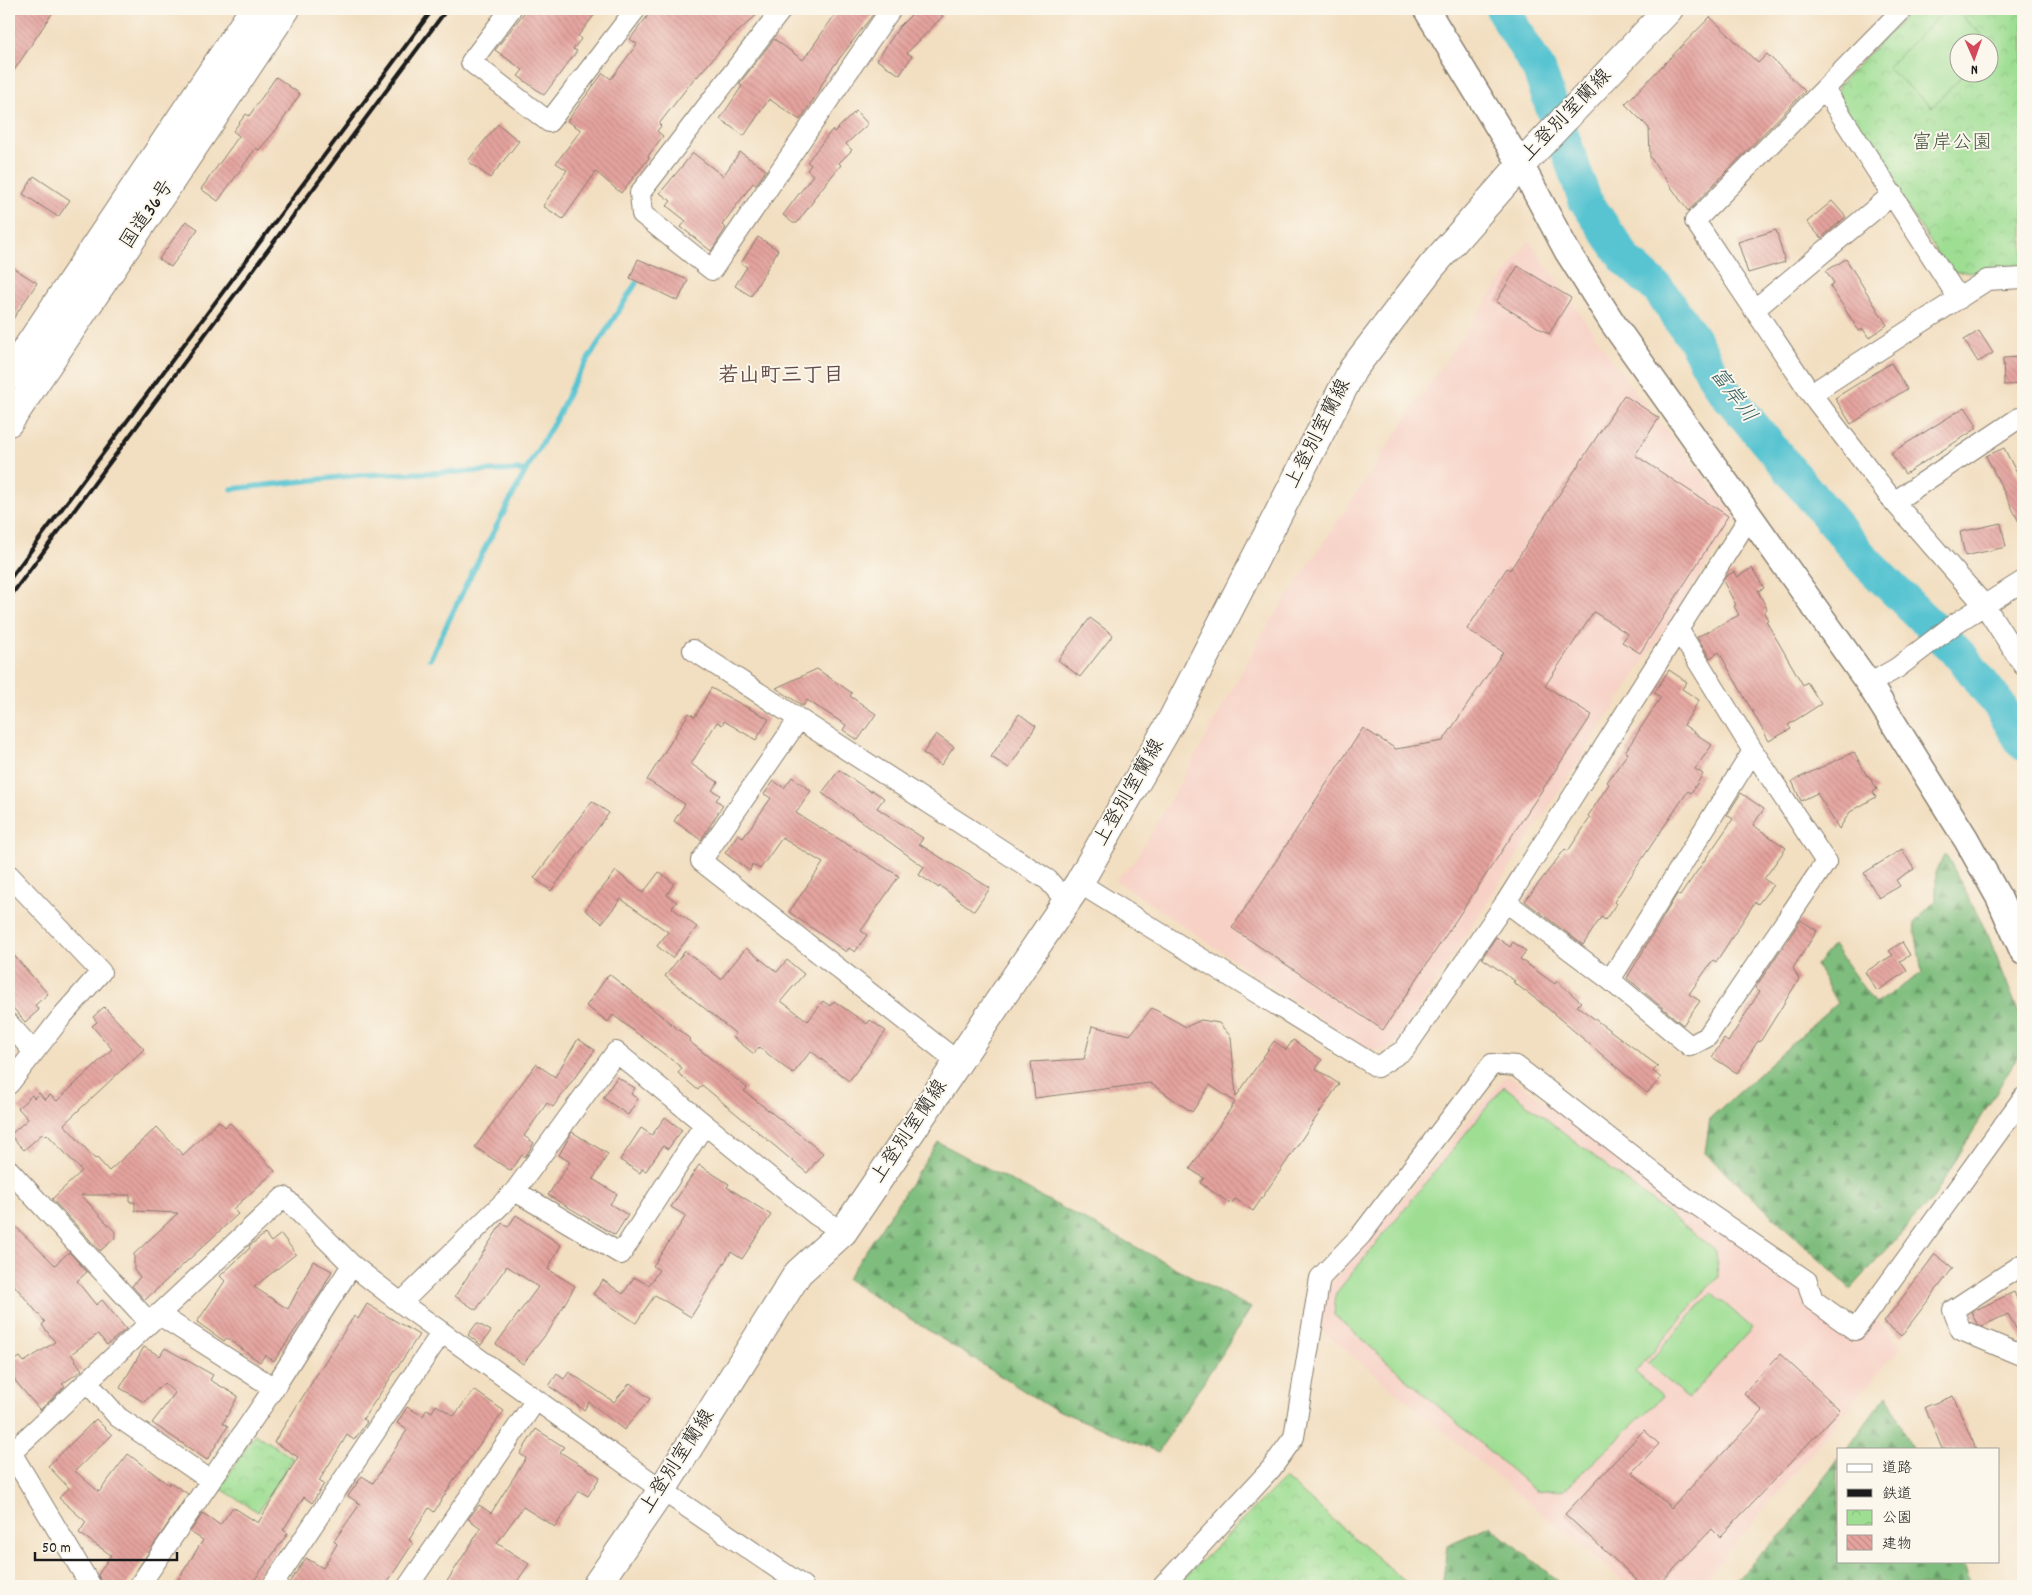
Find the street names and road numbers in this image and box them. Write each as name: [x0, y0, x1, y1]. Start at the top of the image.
street label: 上登別室蘭線: [1515, 63, 1619, 169]
street label: 国道36号: [114, 175, 182, 255]
street label: 上登別室蘭線: [1279, 374, 1359, 494]
street label: 上登別室蘭線: [1088, 734, 1172, 852]
street label: 上登別室蘭線: [865, 1074, 955, 1190]
street label: 上登別室蘭線: [634, 1404, 722, 1520]

